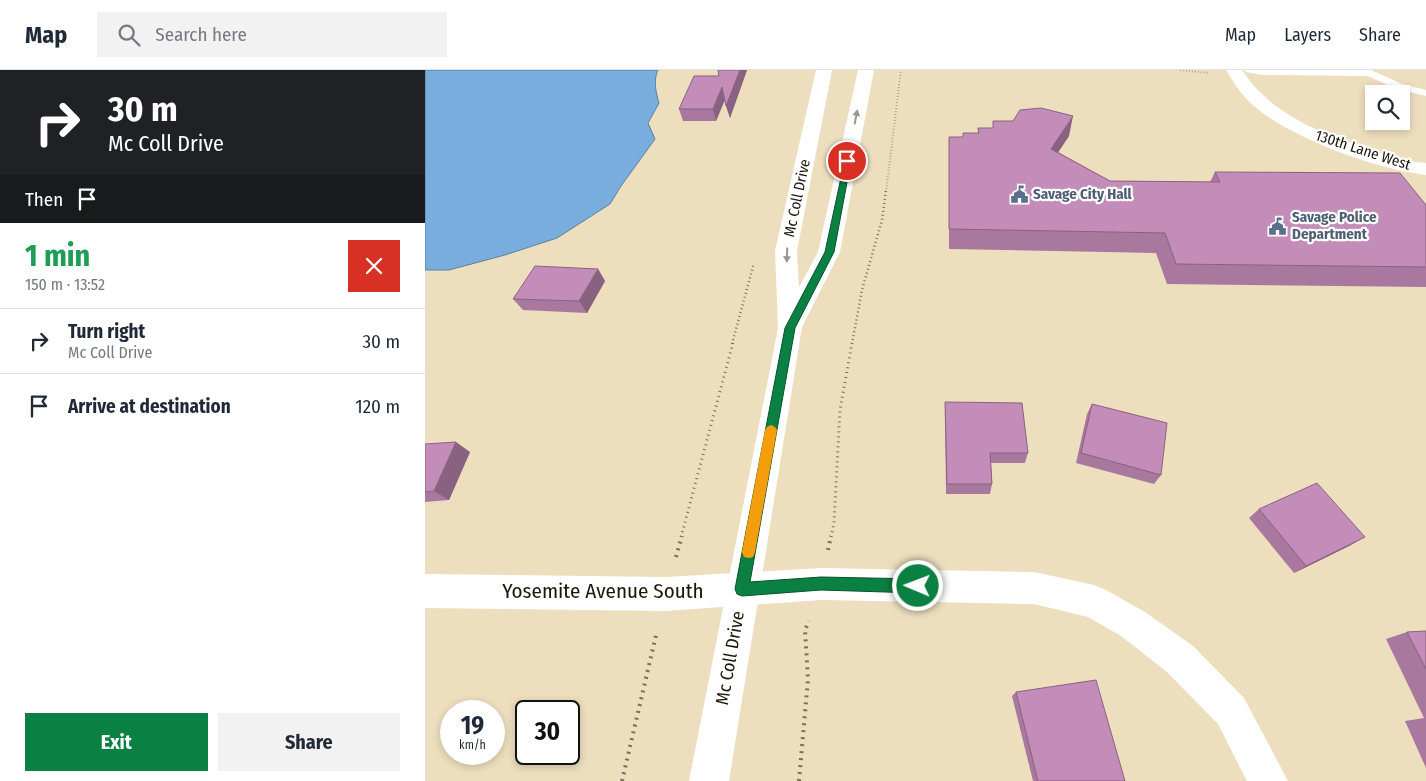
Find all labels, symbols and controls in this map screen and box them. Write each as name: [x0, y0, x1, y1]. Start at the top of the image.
search box: [97, 12, 447, 57]
text: Map: [25, 21, 67, 49]
icon: search: [115, 21, 143, 49]
text: Search here: [155, 23, 247, 46]
text: Map: [1225, 24, 1256, 46]
text: Layers: [1284, 24, 1331, 46]
text: Share: [1359, 24, 1401, 46]
map controls: [1365, 85, 1410, 130]
button: search: [1365, 85, 1410, 130]
text: 30 m: [108, 88, 178, 130]
icon: right: [25, 90, 90, 155]
one-way arrow: [853, 109, 861, 125]
street label: 130th Lane West: [1313, 126, 1413, 174]
text: Mc Coll Drive: [108, 130, 224, 157]
pin: [826, 140, 868, 182]
icon: arrive: [833, 147, 861, 175]
street label: Mc Coll Drive: [780, 157, 814, 239]
public building icon: Savage City Hall: [1009, 184, 1029, 204]
icon: arrive: [73, 185, 101, 213]
place label: Savage City Hall: [1033, 185, 1133, 203]
text: Then: [25, 188, 63, 211]
place label: Savage Police Department: [1292, 208, 1377, 243]
public building icon: Savage Police Department: [1268, 216, 1288, 236]
text: 1 min: [25, 238, 90, 274]
button: close: [348, 240, 400, 292]
one-way arrow: [782, 247, 790, 263]
text: 150 m · 13:52: [25, 275, 105, 294]
text: Turn right: [68, 320, 145, 343]
icon: right: [25, 327, 53, 355]
text: 30 m: [362, 330, 400, 353]
text: Mc Coll Drive: [68, 343, 152, 362]
icon: arrive: [25, 392, 53, 420]
text: Arrive at destination: [68, 395, 231, 418]
text: 120 m: [355, 395, 400, 418]
position arrow: [891, 559, 943, 611]
street label: Yosemite Avenue South: [502, 578, 704, 604]
street label: Mc Coll Drive: [711, 609, 749, 707]
speed limit sign: 30: [515, 700, 580, 765]
text: 19: [461, 711, 484, 741]
button: Exit: [25, 713, 208, 771]
button: Share: [218, 713, 400, 771]
text: km/h: [459, 738, 486, 752]

